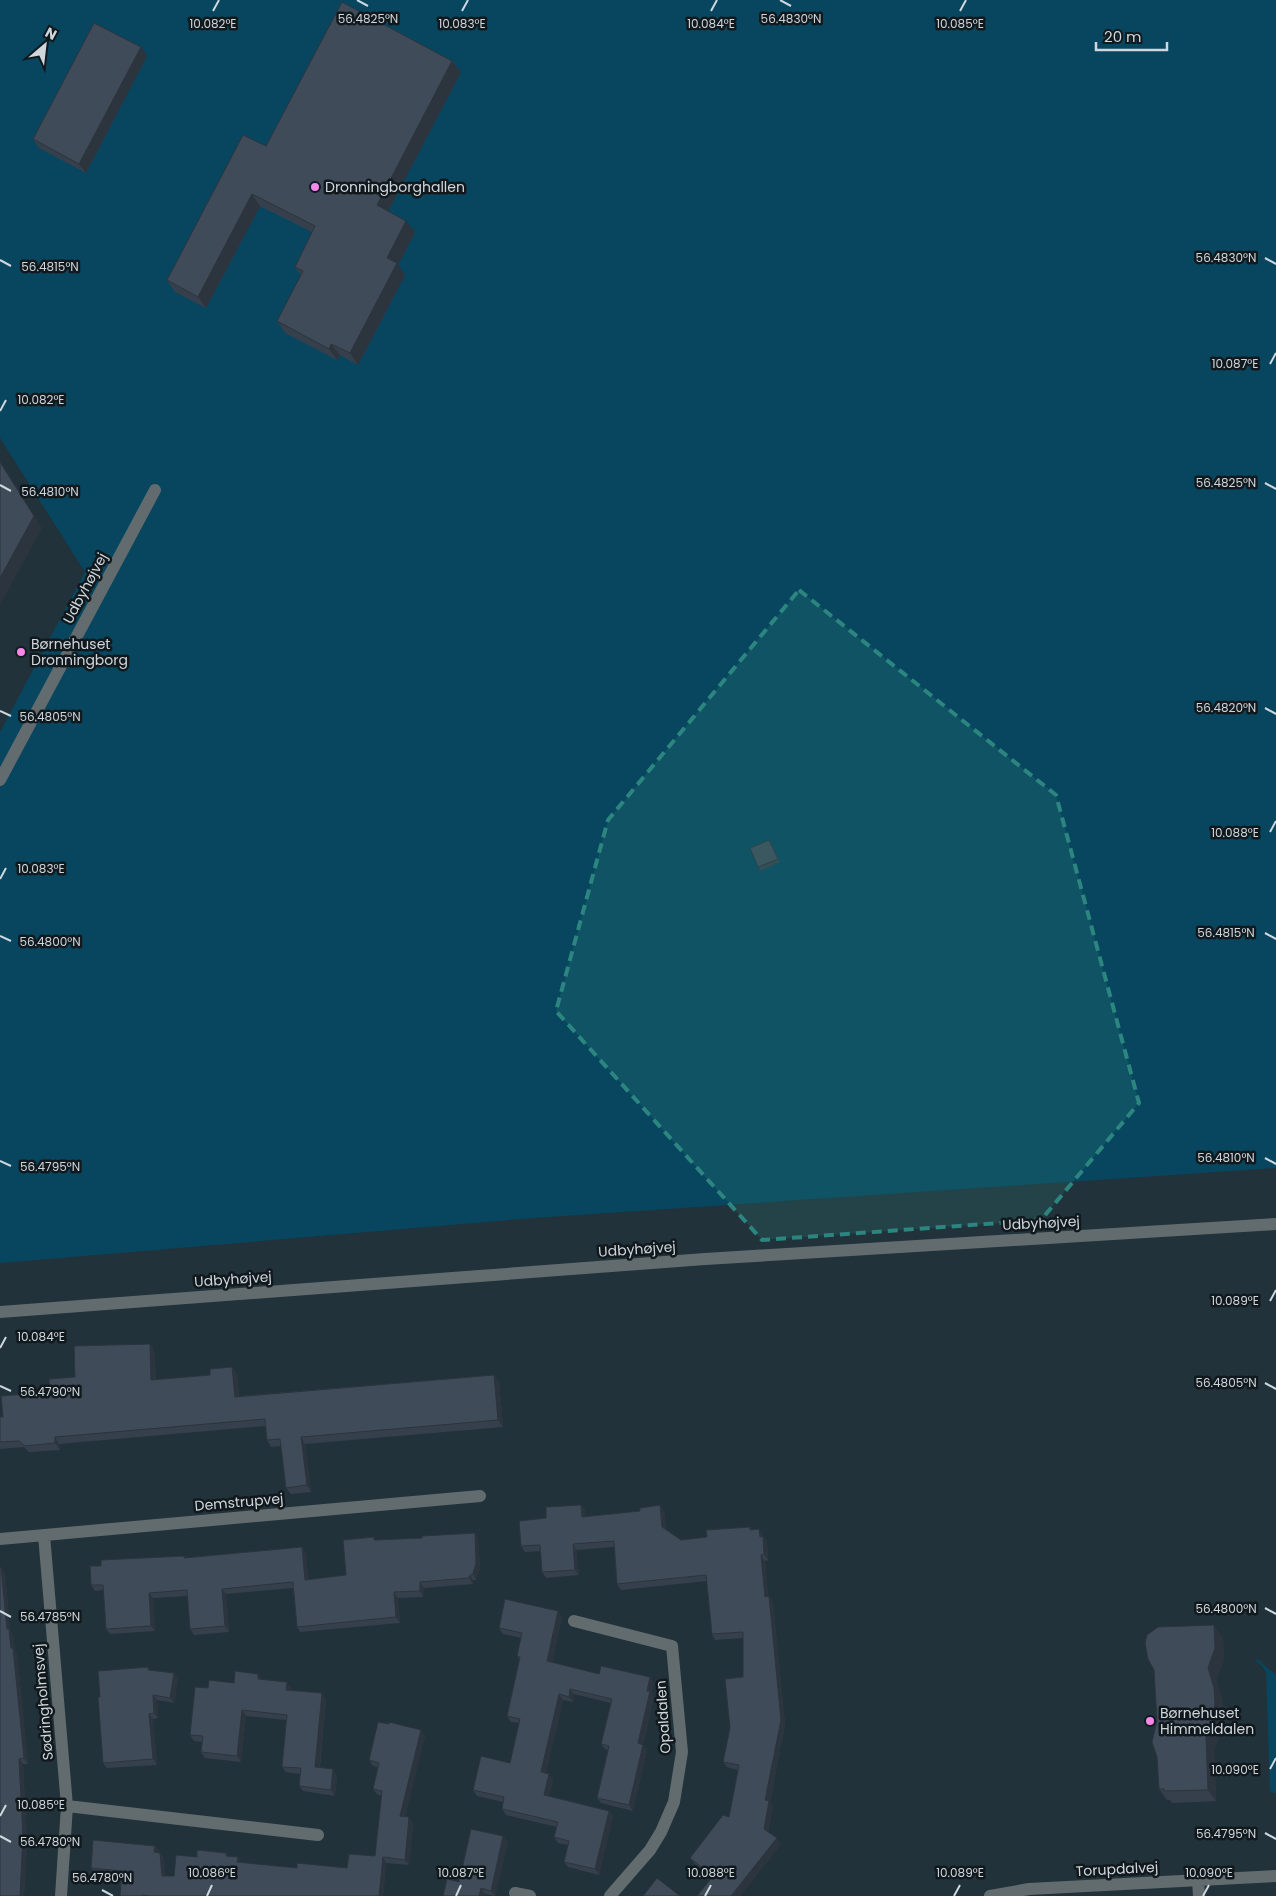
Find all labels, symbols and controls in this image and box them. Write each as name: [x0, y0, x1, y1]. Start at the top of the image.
text: 56.4825°N: [338, 10, 398, 27]
text: 56.4830°N: [761, 10, 821, 27]
text: 10.082°E: [190, 15, 236, 32]
text: 10.083°E: [438, 15, 486, 32]
text: 10.084°E: [687, 15, 735, 32]
text: 10.085°E: [936, 15, 984, 32]
north arrow: [20, 20, 70, 70]
scale bar: [1096, 20, 1167, 52]
text: N: [42, 22, 60, 45]
text: 20 m: [1104, 26, 1142, 47]
place label: Dronningborghallen: [325, 177, 465, 197]
marker: Dronningborghallen: [309, 181, 321, 193]
text: 56.4830°N: [1196, 249, 1256, 266]
text: 56.4815°N: [21, 258, 79, 275]
text: 10.087°E: [1212, 355, 1258, 372]
text: 10.082°E: [18, 391, 64, 408]
text: 56.4825°N: [1196, 474, 1256, 491]
text: 56.4810°N: [21, 483, 79, 500]
street label: Udbyhøjvej: [58, 549, 112, 627]
place label: Børnehuset Dronningborg: [31, 634, 128, 670]
marker: Børnehuset Dronningborg: [15, 646, 27, 658]
text: 56.4820°N: [1196, 699, 1256, 716]
text: 56.4805°N: [19, 708, 81, 725]
text: 10.088°E: [1211, 824, 1259, 841]
text: 10.083°E: [17, 860, 65, 877]
text: 56.4815°N: [1197, 924, 1255, 941]
text: 56.4800°N: [19, 933, 81, 950]
text: 56.4810°N: [1197, 1149, 1255, 1166]
text: 56.4795°N: [20, 1158, 80, 1175]
street label: Udbyhøjvej: [1002, 1211, 1080, 1235]
street label: Udbyhøjvej: [598, 1236, 676, 1262]
street label: Udbyhøjvej: [194, 1266, 272, 1292]
text: 10.089°E: [1211, 1292, 1259, 1309]
text: 10.084°E: [17, 1328, 65, 1345]
text: 56.4805°N: [1195, 1374, 1257, 1391]
text: 56.4790°N: [20, 1383, 80, 1400]
street label: Demstrupvej: [194, 1488, 284, 1516]
text: 56.4800°N: [1195, 1600, 1257, 1617]
text: 56.4785°N: [20, 1608, 80, 1625]
street label: Sødringholmsvej: [28, 1643, 58, 1761]
street label: Opaldalen: [650, 1680, 676, 1754]
place label: Børnehuset Himmeldalen: [1160, 1703, 1254, 1739]
marker: Børnehuset Himmeldalen: [1144, 1715, 1156, 1727]
text: 10.090°E: [1211, 1761, 1259, 1778]
text: 10.085°E: [17, 1796, 65, 1813]
text: 56.4795°N: [1196, 1825, 1256, 1842]
text: 56.4780°N: [20, 1833, 80, 1850]
street label: Torupdalvej: [1075, 1857, 1159, 1881]
text: 10.086°E: [188, 1864, 236, 1881]
text: 10.087°E: [438, 1864, 484, 1881]
text: 10.088°E: [687, 1864, 735, 1881]
text: 10.089°E: [936, 1864, 984, 1881]
text: 10.090°E: [1185, 1864, 1233, 1881]
text: 56.4780°N: [72, 1869, 132, 1886]

